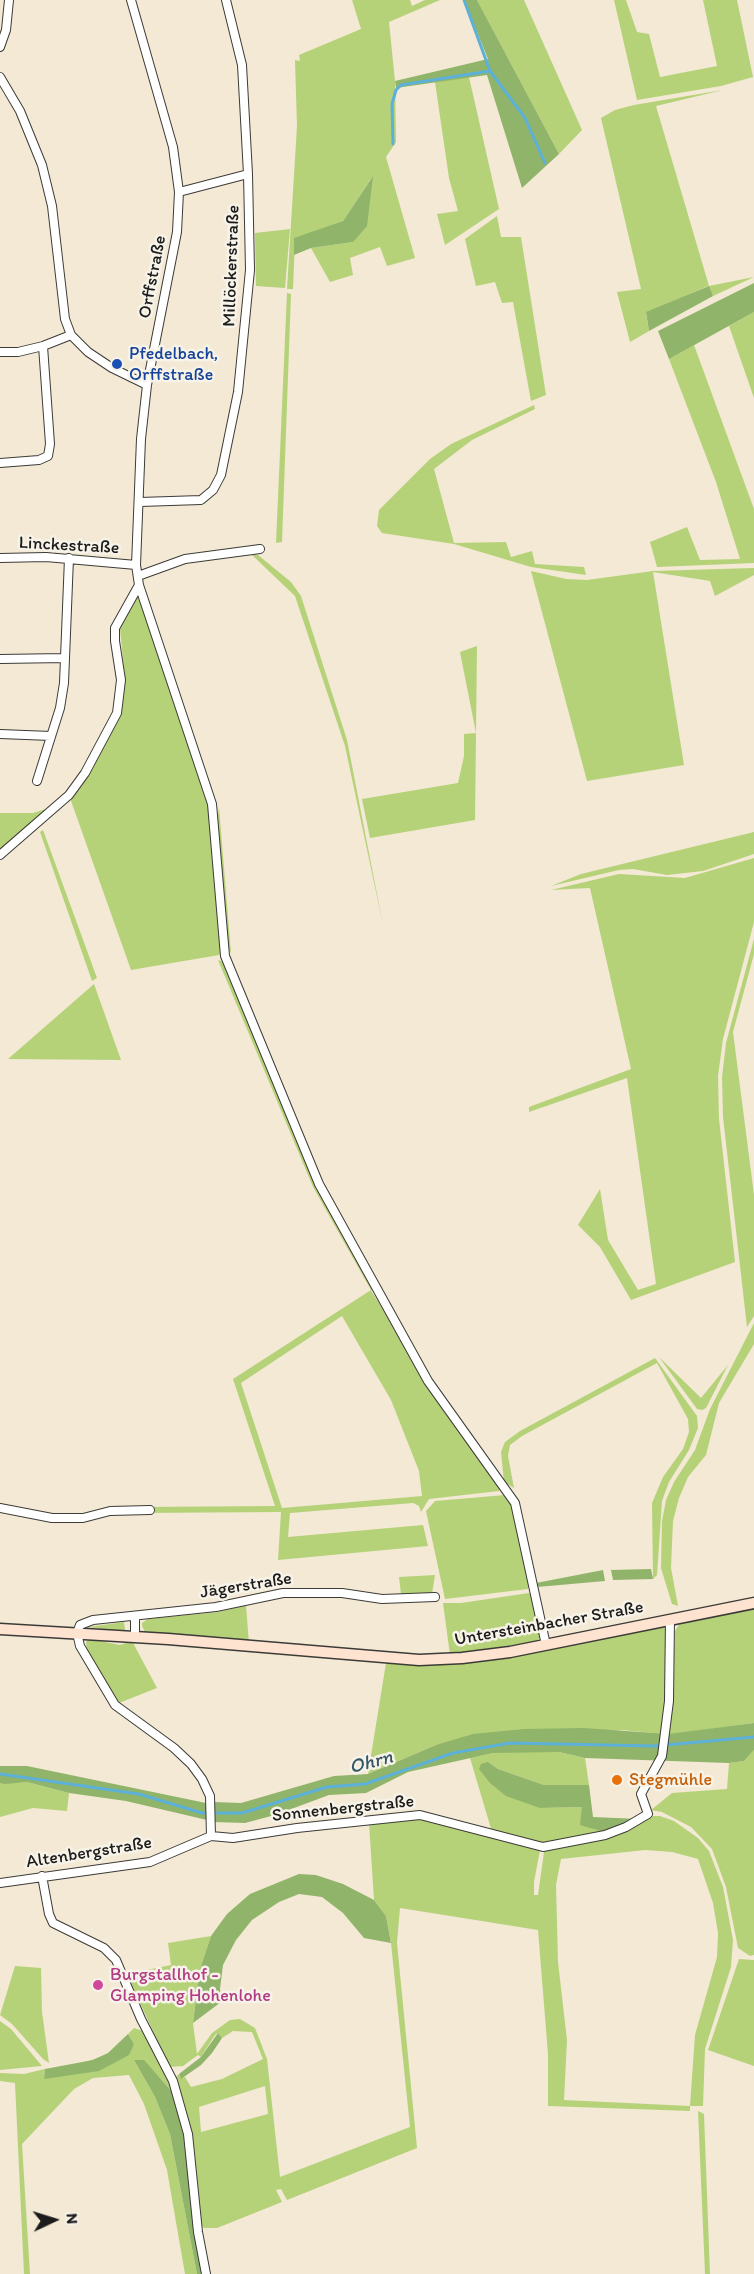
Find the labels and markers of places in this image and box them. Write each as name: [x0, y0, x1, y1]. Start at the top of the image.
place label: Pfedelbach, Orffstraße: [129, 343, 218, 386]
marker: Pfedelbach, Orffstraße: [110, 357, 124, 371]
place label: Stegmühle: [629, 1769, 712, 1791]
marker: Stegmühle: [610, 1773, 624, 1787]
place label: Burgstallhof - Glamping Hohenlohe: [110, 1964, 271, 2006]
marker: Burgstallhof - Glamping Hohenlohe: [91, 1978, 105, 1992]

